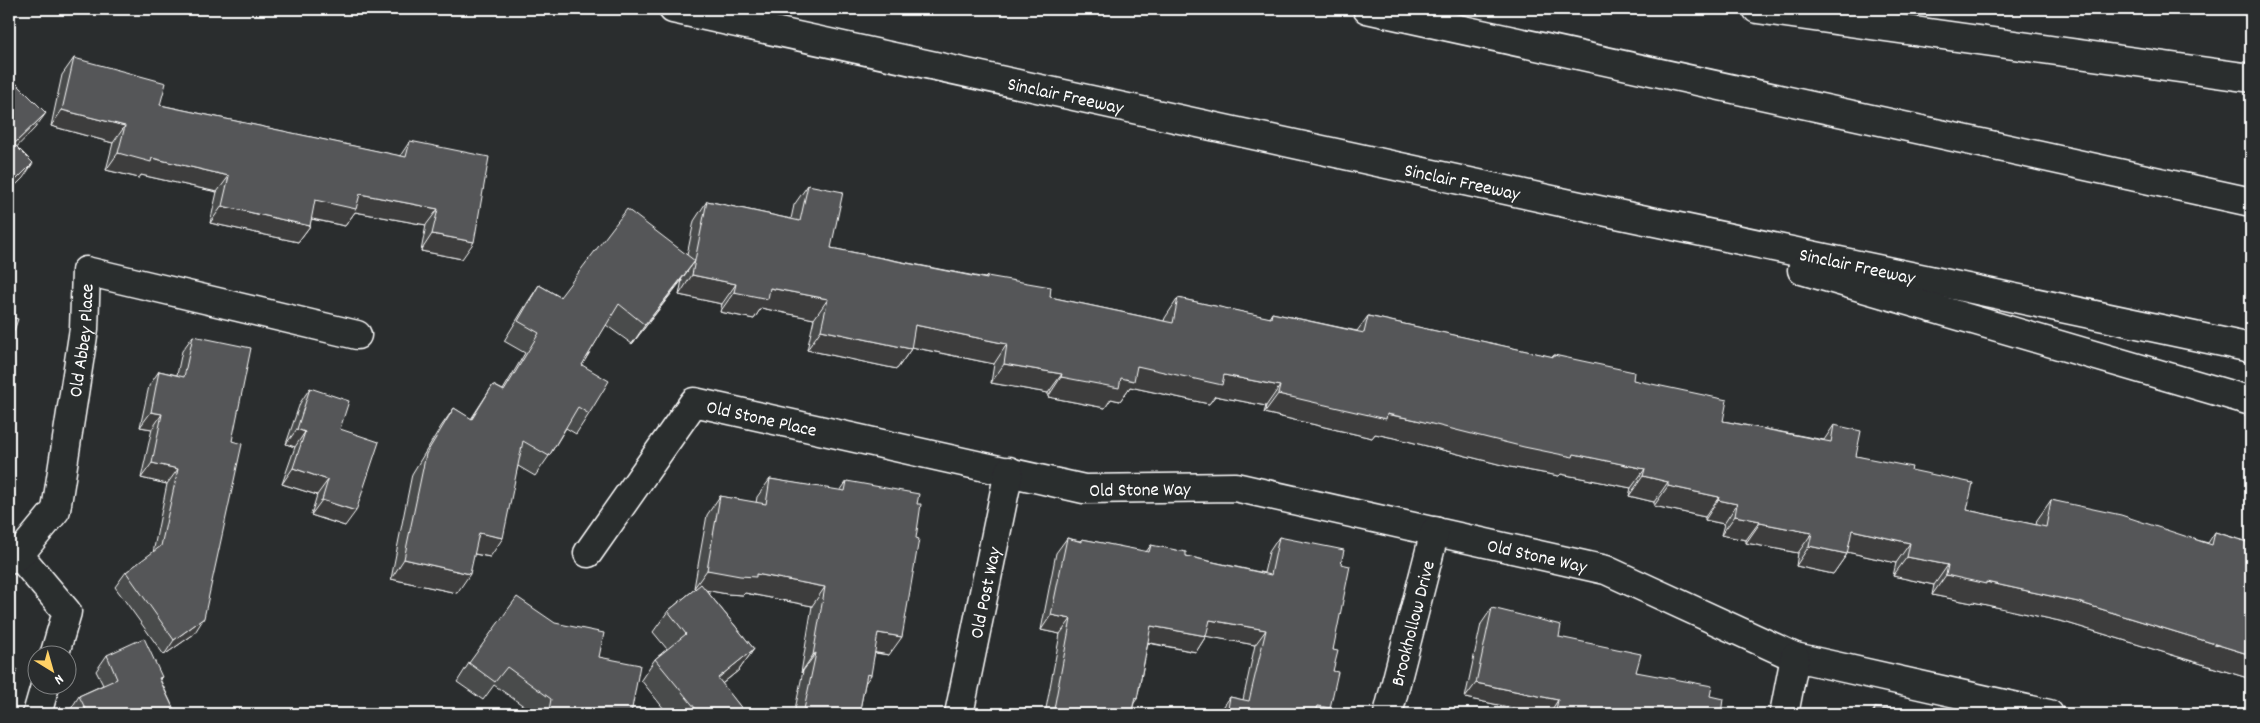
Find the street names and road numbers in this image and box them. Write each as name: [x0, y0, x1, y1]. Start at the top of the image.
street label: Sinclair Freeway: [1005, 72, 1126, 124]
street label: Sinclair Freeway: [1401, 158, 1523, 210]
street label: Sinclair Freeway: [1797, 243, 1918, 294]
street label: Old Abbey Place: [64, 283, 103, 399]
street label: Old Stone Place: [703, 395, 819, 446]
street label: Old Stone Way: [1089, 478, 1191, 506]
street label: Old Stone Way: [1484, 534, 1590, 582]
street label: Old Post Way: [965, 545, 1010, 641]
street label: Brookhollow Drive: [1386, 558, 1444, 690]

